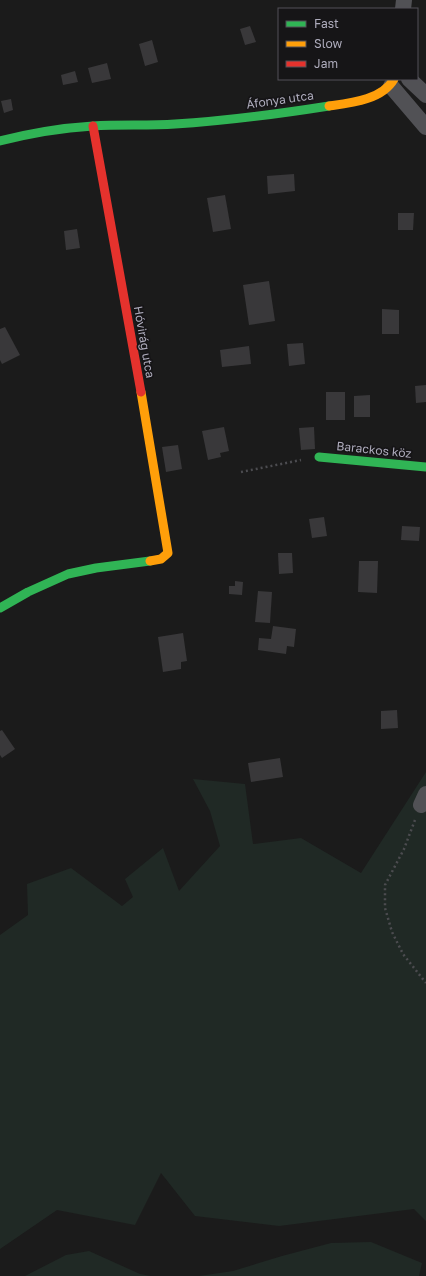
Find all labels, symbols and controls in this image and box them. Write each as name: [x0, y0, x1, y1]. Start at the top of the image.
legend: [278, 8, 418, 80]
text: Fast: [314, 16, 339, 31]
text: Slow: [314, 36, 342, 51]
text: Jam: [314, 56, 338, 71]
street label: Áfonya utca: [245, 87, 315, 112]
street label: Hóvirág utca: [131, 305, 158, 379]
street label: Barackos köz: [336, 438, 412, 461]

